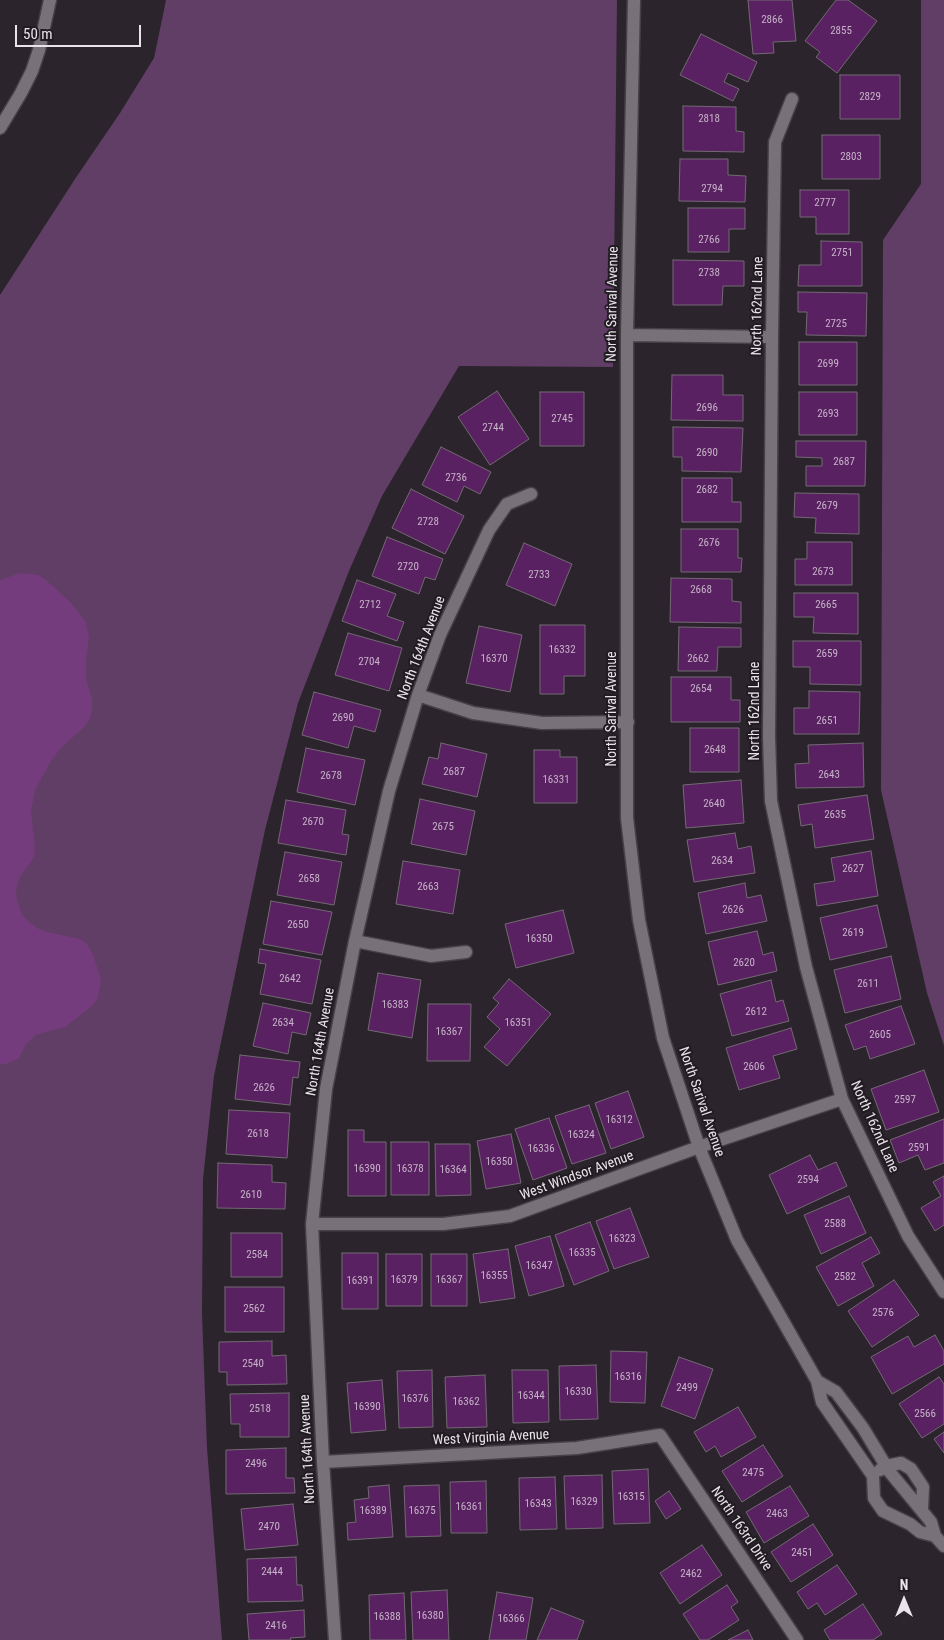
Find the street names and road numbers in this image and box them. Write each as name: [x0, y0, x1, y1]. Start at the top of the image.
street label: North Sarival Avenue: [604, 246, 622, 362]
street label: North 162nd Lane: [749, 256, 767, 356]
street label: North 164th Avenue: [395, 594, 449, 702]
street label: North Sarival Avenue: [604, 651, 620, 767]
street label: North 162nd Lane: [747, 662, 763, 760]
street label: North 164th Avenue: [303, 987, 339, 1097]
street label: North Sarival Avenue: [674, 1045, 728, 1159]
street label: North 162nd Lane: [846, 1078, 902, 1176]
street label: West Windsor Avenue: [518, 1148, 636, 1204]
street label: North 164th Avenue: [297, 1394, 319, 1504]
street label: West Virginia Avenue: [432, 1427, 550, 1449]
street label: North 163rd Drive: [707, 1484, 775, 1574]

